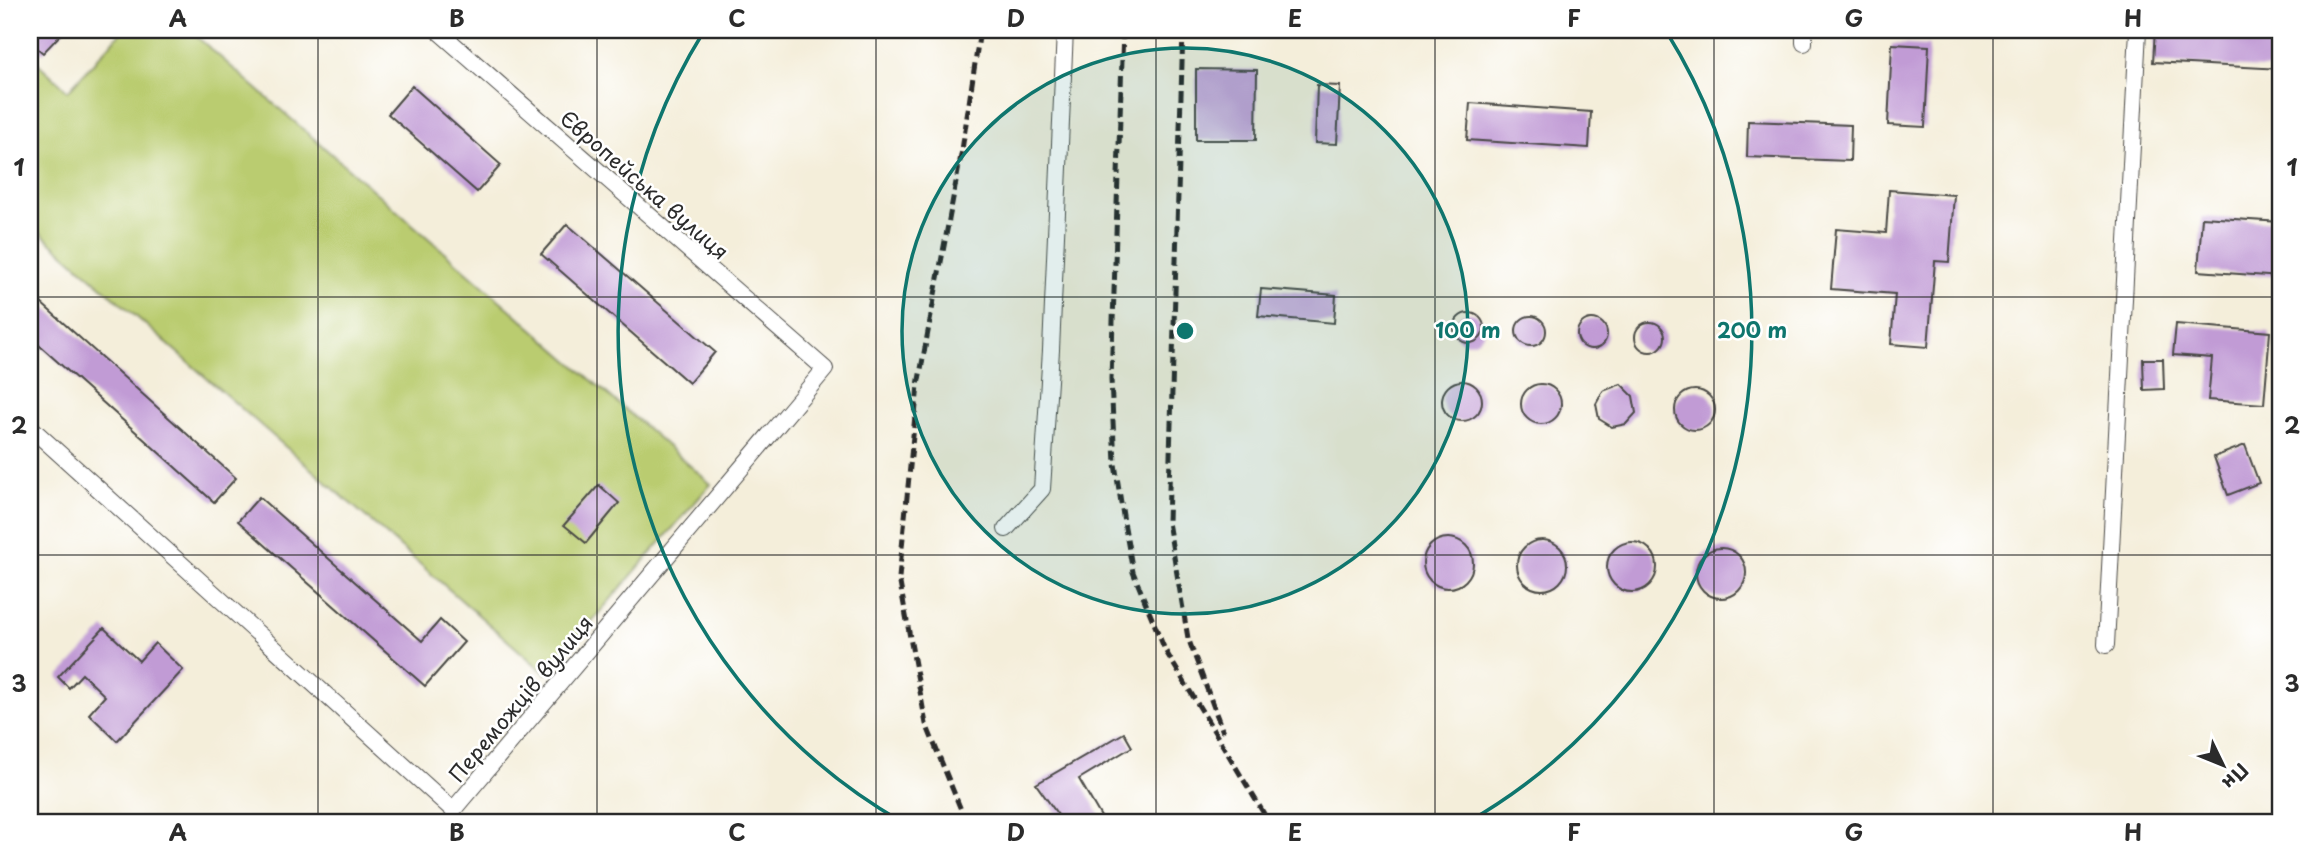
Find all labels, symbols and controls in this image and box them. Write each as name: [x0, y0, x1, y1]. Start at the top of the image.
text: A: [169, 0, 187, 35]
text: B: [449, 0, 465, 35]
text: C: [728, 0, 746, 35]
text: D: [1007, 0, 1025, 35]
text: E: [1288, 0, 1302, 35]
text: F: [1567, 0, 1581, 35]
text: G: [1845, 0, 1863, 35]
text: H: [2124, 0, 2142, 35]
street label: Європейська вулиця: [554, 102, 736, 266]
text: 1: [14, 149, 25, 184]
text: 1: [2287, 149, 2298, 184]
text: 100 m: [1435, 313, 1501, 345]
text: 200 m: [1717, 313, 1787, 345]
centre of rings: [1173, 319, 1197, 343]
text: 2: [11, 407, 27, 442]
text: 2: [2284, 407, 2300, 442]
street label: Переможців вулиця: [440, 607, 600, 789]
text: 3: [11, 665, 27, 700]
text: 3: [2284, 665, 2300, 700]
north arrow: [2188, 730, 2258, 800]
text: Пн: [2217, 758, 2256, 797]
text: A: [169, 814, 187, 849]
text: B: [449, 814, 465, 849]
text: C: [728, 814, 746, 849]
text: D: [1007, 814, 1025, 849]
text: E: [1288, 814, 1302, 849]
text: F: [1567, 814, 1581, 849]
text: G: [1845, 814, 1863, 849]
text: H: [2124, 814, 2142, 849]

